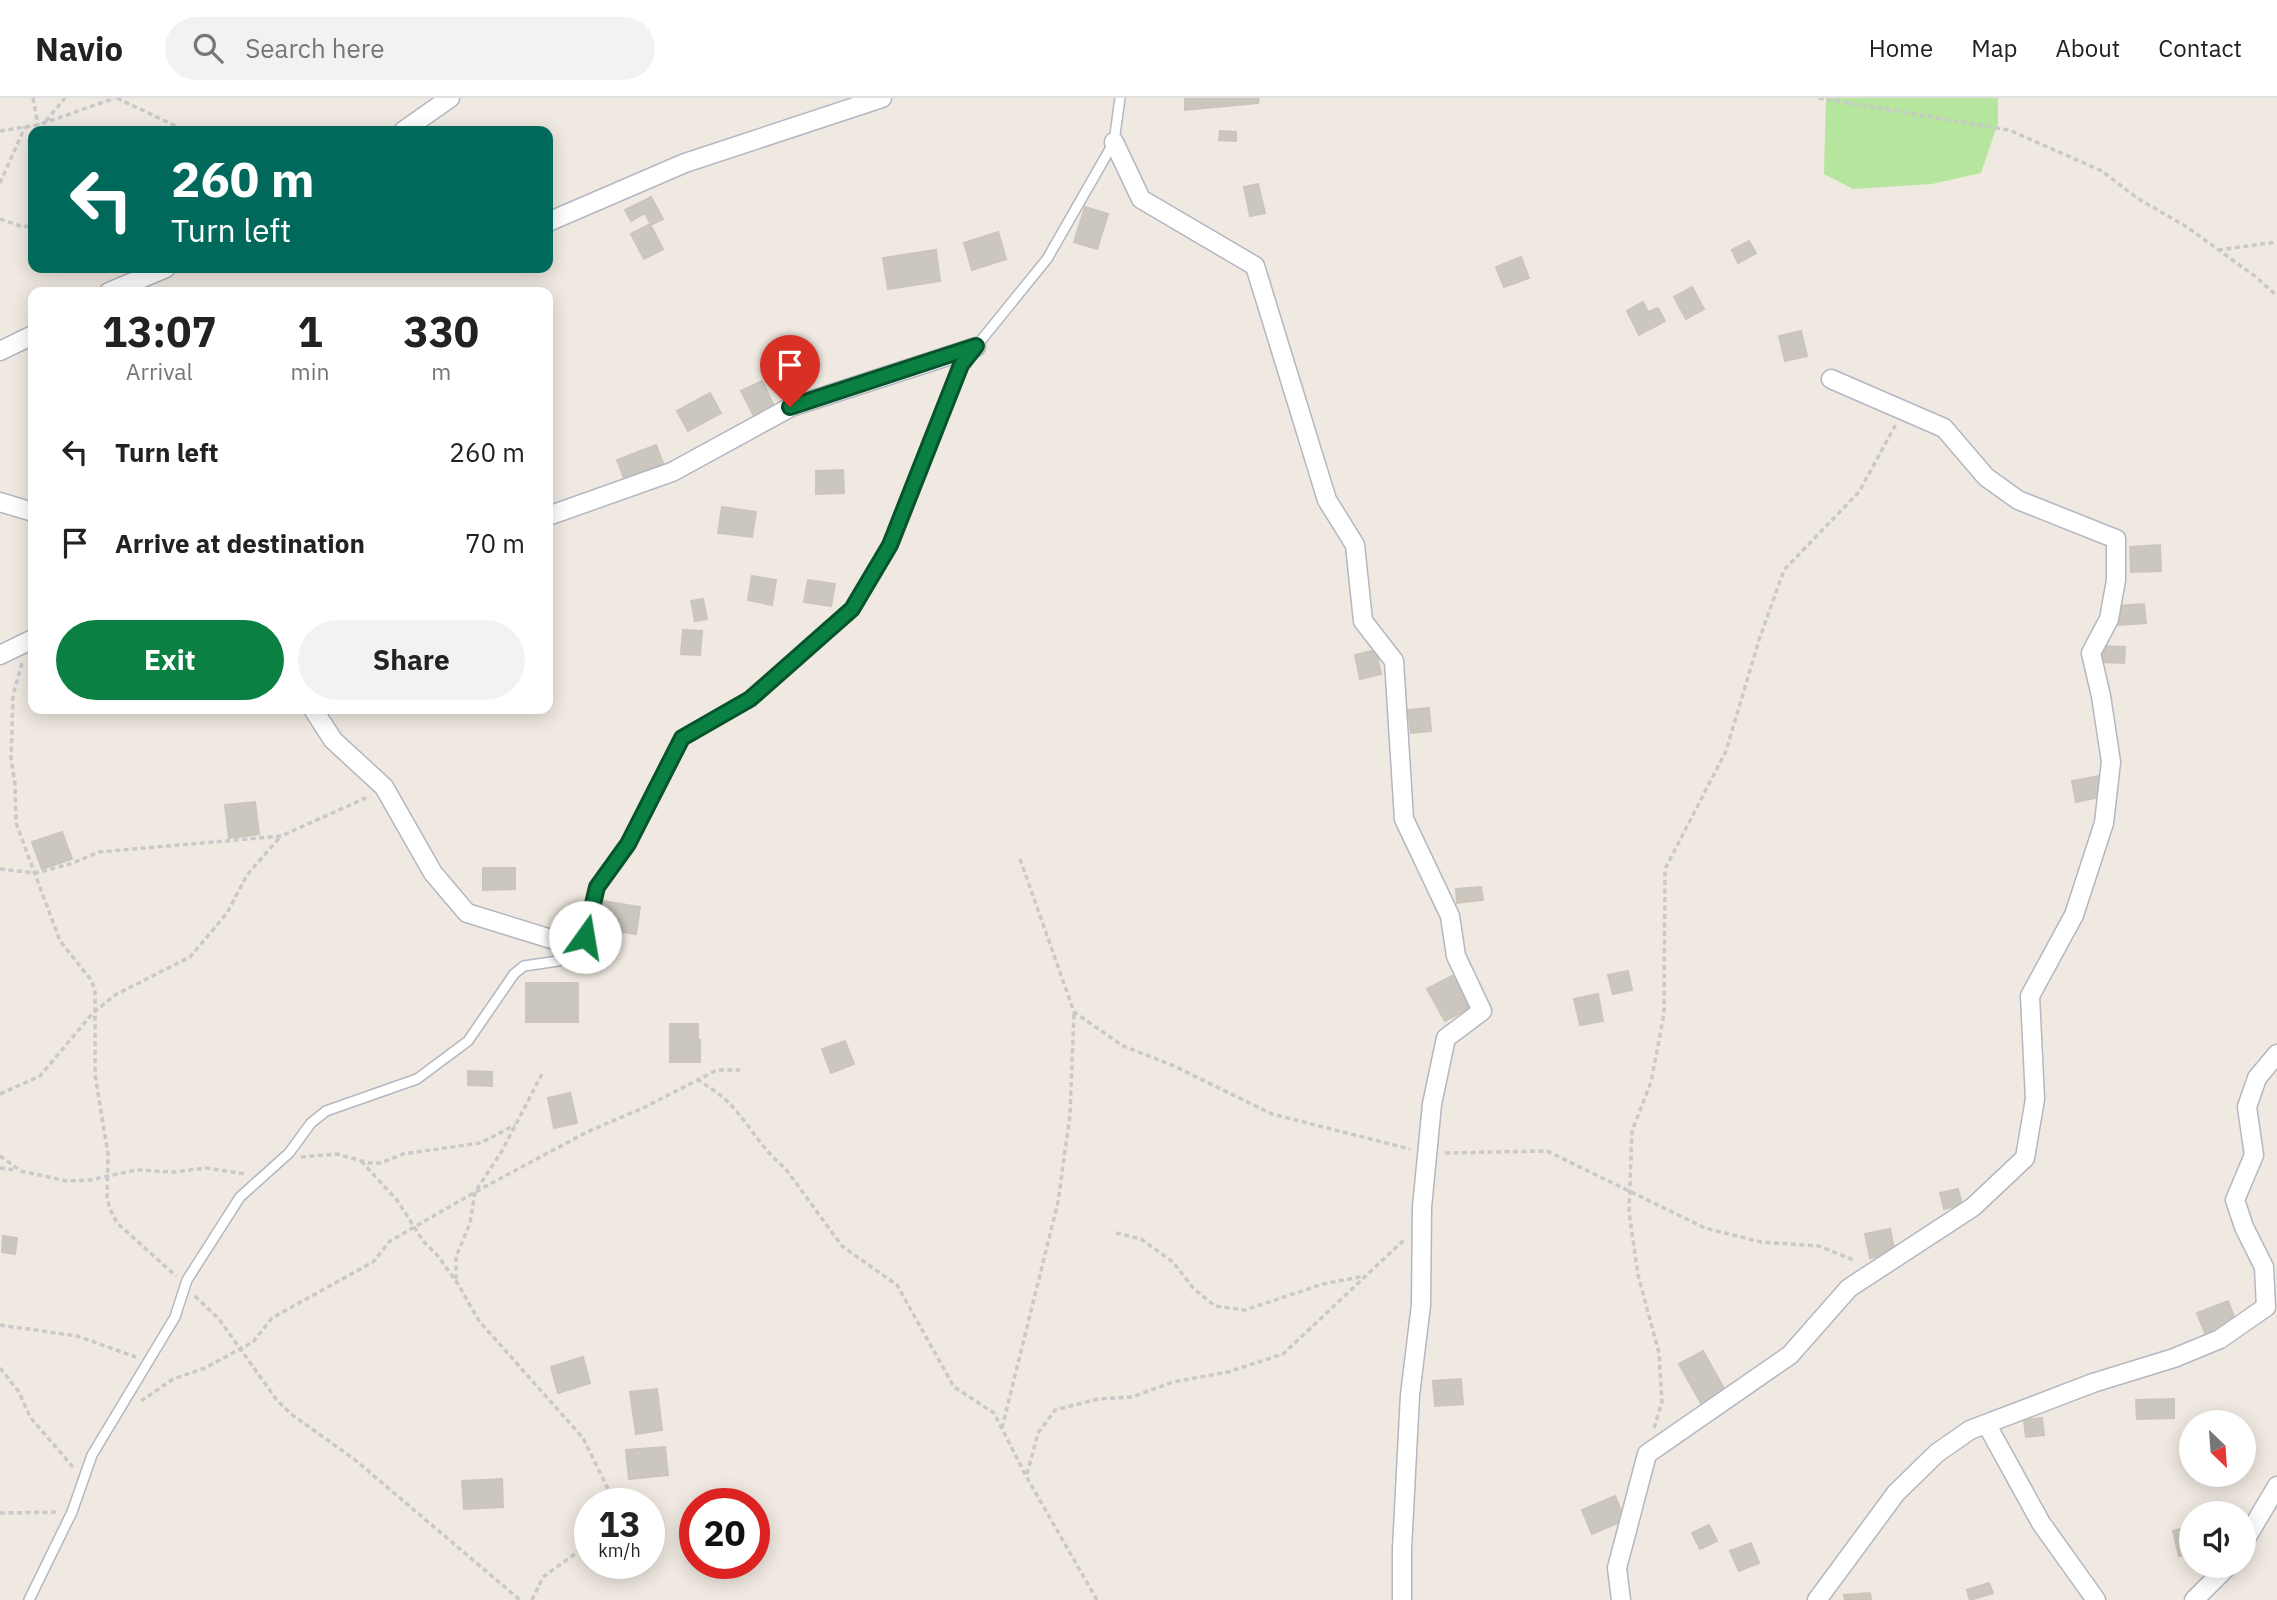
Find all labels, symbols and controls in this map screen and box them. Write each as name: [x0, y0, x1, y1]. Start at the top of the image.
search box: [165, 17, 655, 80]
text: Navio: [35, 27, 123, 70]
icon: search: [189, 29, 227, 67]
text: Search here: [245, 31, 385, 65]
text: Home: [1869, 32, 1933, 64]
text: Map: [1971, 32, 2017, 64]
text: About: [2055, 32, 2120, 64]
text: Contact: [2158, 32, 2242, 64]
text: 260 m: [171, 147, 315, 210]
icon: left: [56, 154, 147, 245]
text: Turn left: [171, 209, 291, 251]
text: 13:07: [102, 304, 217, 359]
text: 1: [297, 304, 323, 359]
text: 330: [403, 304, 479, 359]
pin: [760, 335, 820, 407]
icon: arrive: [771, 346, 809, 384]
text: Arrival: [126, 356, 193, 386]
text: min: [291, 356, 329, 386]
text: m: [431, 356, 451, 386]
icon: left: [56, 433, 94, 471]
text: Turn left: [115, 435, 218, 469]
text: 260 m: [449, 435, 525, 469]
icon: arrive: [56, 524, 94, 562]
text: Arrive at destination: [115, 526, 365, 560]
text: 70 m: [465, 526, 525, 560]
button: Exit: [56, 620, 284, 700]
button: Share: [298, 620, 525, 700]
position arrow: [548, 900, 622, 974]
north arrow: [2179, 1410, 2256, 1488]
map controls: [2179, 1410, 2256, 1578]
speed limit sign: 20: [679, 1488, 770, 1579]
text: 13: [598, 1501, 641, 1547]
button: sound: [2179, 1501, 2256, 1578]
text: km/h: [598, 1539, 641, 1562]

